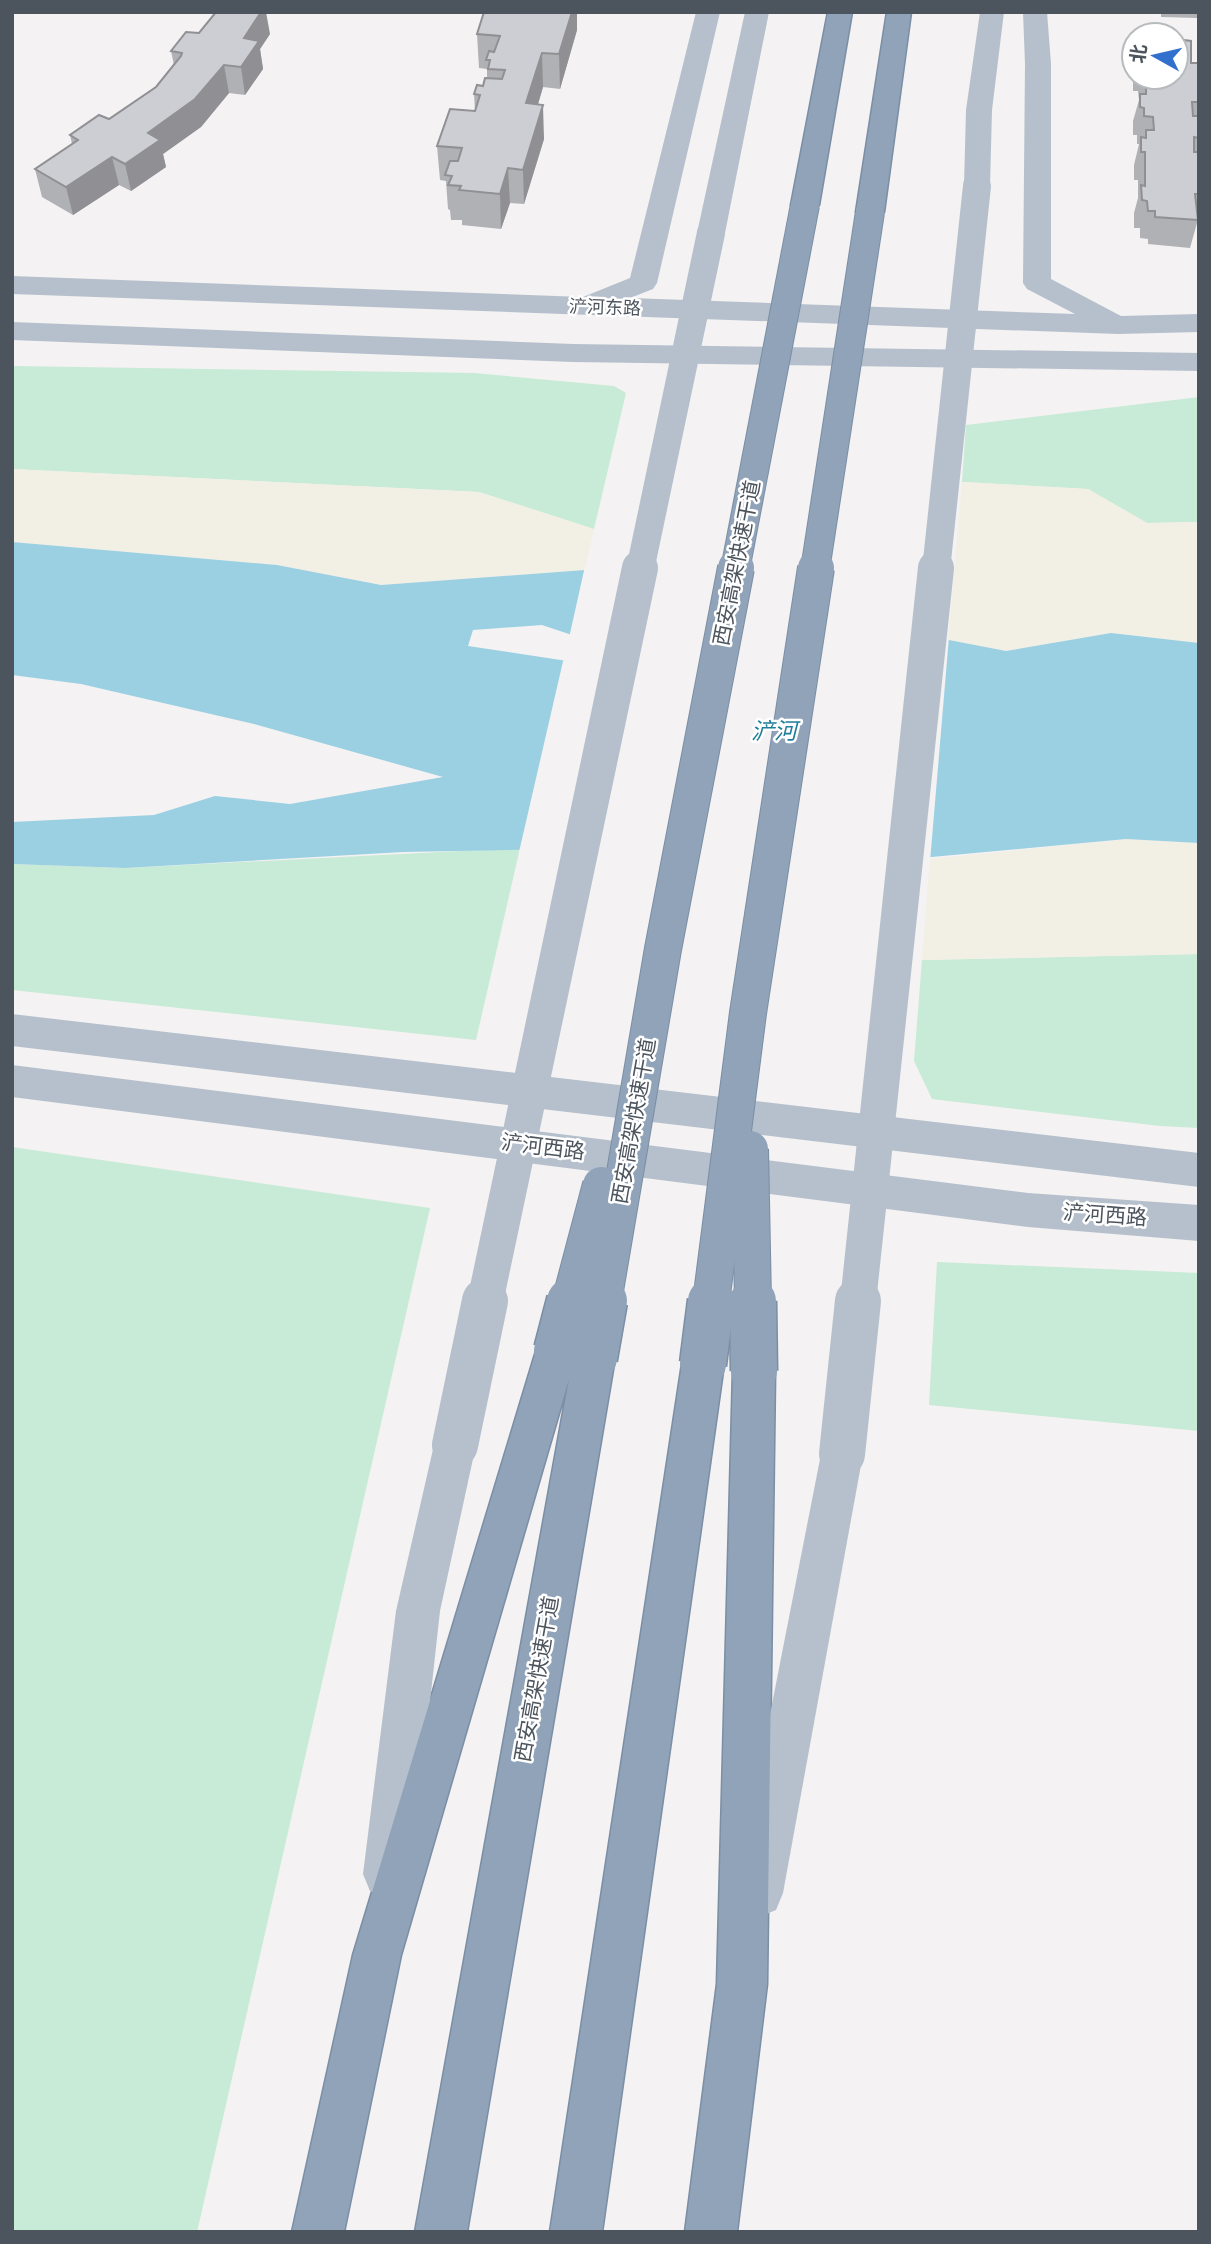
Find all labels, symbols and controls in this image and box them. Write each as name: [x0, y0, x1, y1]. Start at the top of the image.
north arrow: [1120, 21, 1190, 91]
text: 北: [1126, 43, 1151, 65]
street label: 浐河东路: [569, 295, 641, 319]
street label: 西安高架快速干道: [709, 478, 765, 648]
water label: 浐河: [751, 718, 801, 745]
street label: 西安高架快速干道: [608, 1036, 660, 1206]
street label: 浐河西路: [500, 1130, 586, 1164]
street label: 浐河西路: [1062, 1200, 1148, 1230]
street label: 西安高架快速干道: [511, 1594, 563, 1764]

